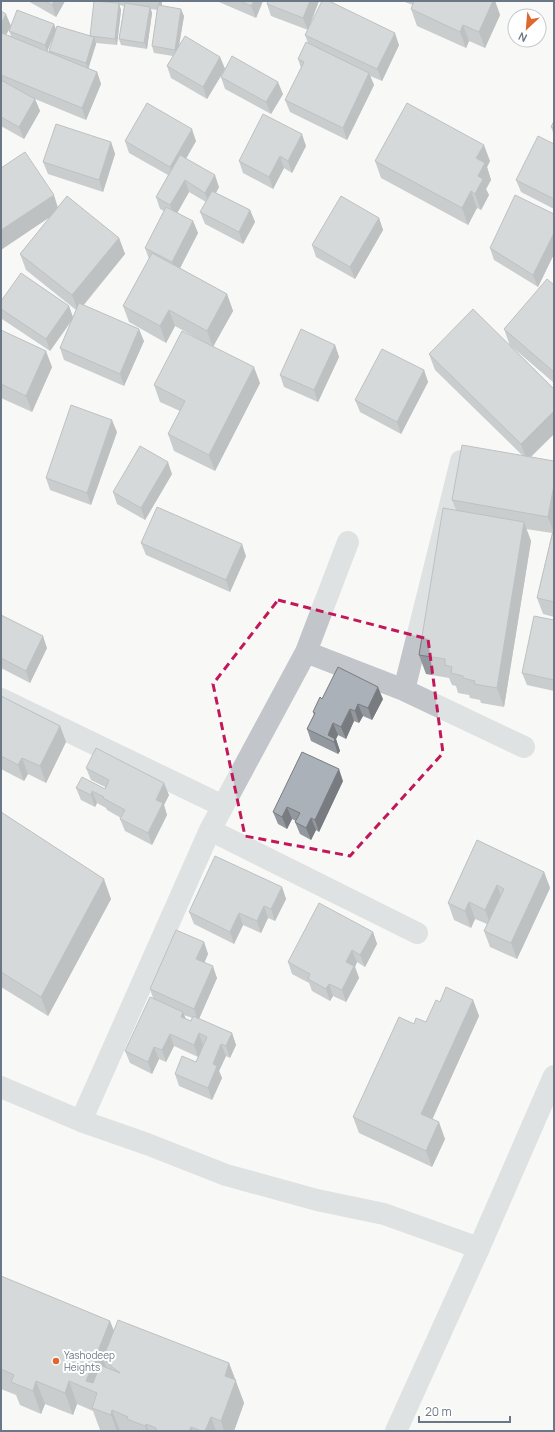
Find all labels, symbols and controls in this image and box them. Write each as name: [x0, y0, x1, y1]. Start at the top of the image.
north arrow: [507, 8, 547, 48]
text: N: [515, 29, 529, 46]
place label: Yashodeep Heights: [64, 1348, 115, 1374]
marker: Yashodeep Heights: [51, 1356, 61, 1366]
scale bar: [419, 1398, 510, 1424]
text: 20 m: [425, 1403, 452, 1420]

